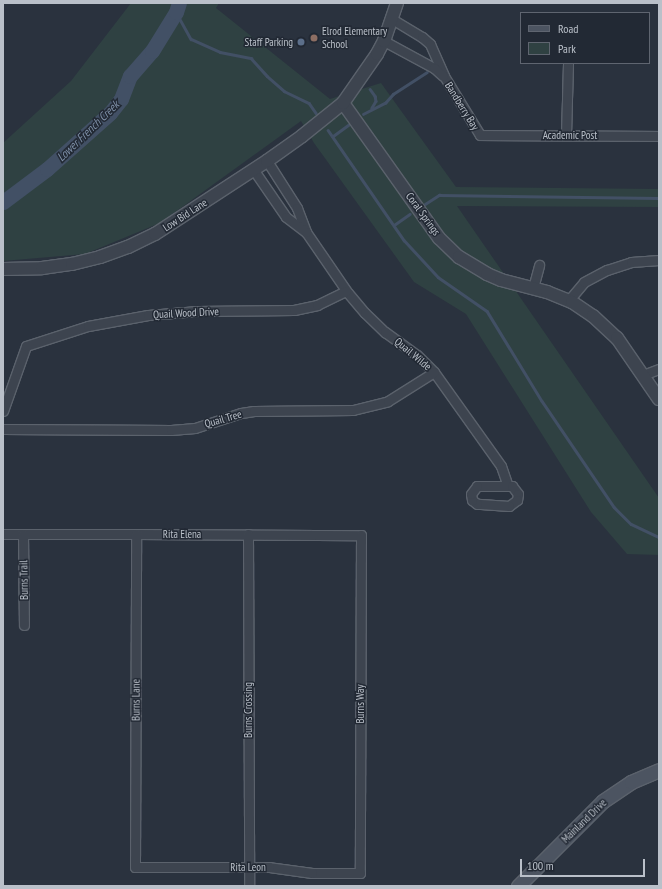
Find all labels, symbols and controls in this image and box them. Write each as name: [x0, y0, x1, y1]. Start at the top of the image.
legend: [520, 12, 650, 64]
text: Road: [558, 21, 578, 36]
place label: Elrod Elementary School: [322, 25, 387, 51]
marker: Elrod Elementary School: [309, 33, 319, 43]
place label: Staff Parking: [245, 35, 293, 49]
marker: Staff Parking: [296, 37, 306, 47]
text: Park: [558, 41, 576, 56]
street label: Bandberry Bay: [442, 79, 482, 133]
water label: Lower French Creek: [54, 98, 122, 164]
street label: Academic Post: [543, 128, 597, 142]
street label: Coral Springs: [403, 190, 443, 238]
street label: Low Bid Lane: [160, 196, 210, 234]
street label: Quail Wood Drive: [153, 305, 219, 321]
street label: Quail Wilde: [392, 335, 434, 373]
street label: Quail Tree: [203, 407, 243, 431]
street label: Rita Elena: [163, 527, 201, 541]
street label: Burns Trail: [17, 560, 31, 600]
street label: Burns Lane: [129, 679, 143, 721]
street label: Burns Crossing: [241, 682, 255, 738]
street label: Burns Way: [353, 684, 367, 724]
street label: Mainland Drive: [559, 796, 609, 846]
scale bar: [522, 851, 647, 877]
text: 100 m: [527, 858, 554, 873]
street label: Rita Leon: [230, 860, 266, 874]

